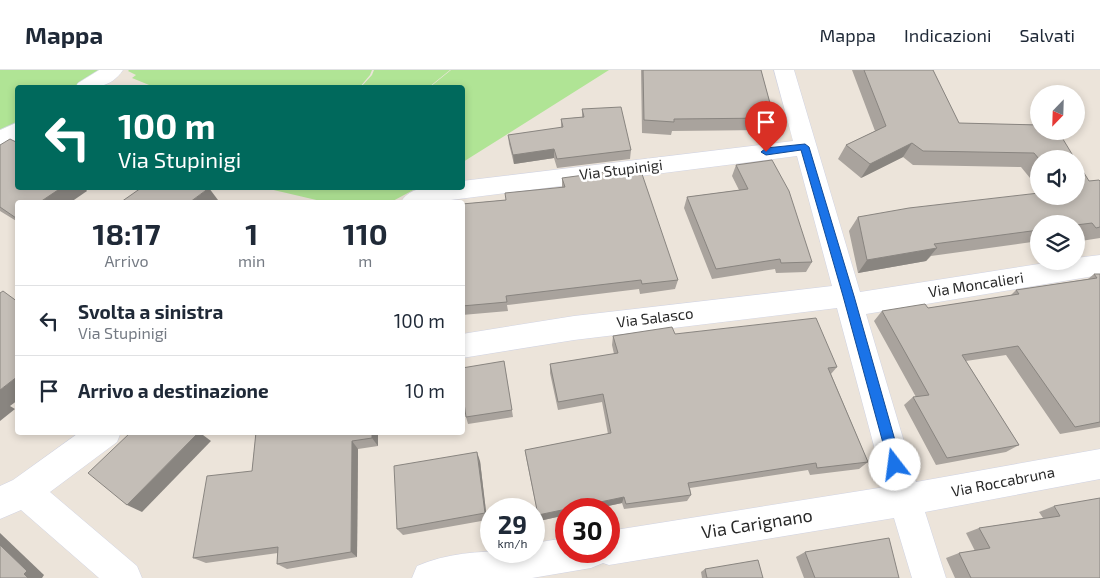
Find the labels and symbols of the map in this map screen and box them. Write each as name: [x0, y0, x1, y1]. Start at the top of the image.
north arrow: [1030, 85, 1085, 140]
pin: [745, 101, 787, 152]
street label: Via Stupinigi: [578, 155, 664, 183]
street label: Via Moncalieri: [927, 268, 1025, 300]
street label: Via Salasco: [615, 303, 694, 331]
position arrow: [868, 438, 920, 490]
street label: Via Roccabruna: [950, 462, 1056, 500]
speed limit sign: 30: [555, 498, 620, 563]
street label: Via Carignano: [700, 503, 814, 543]

